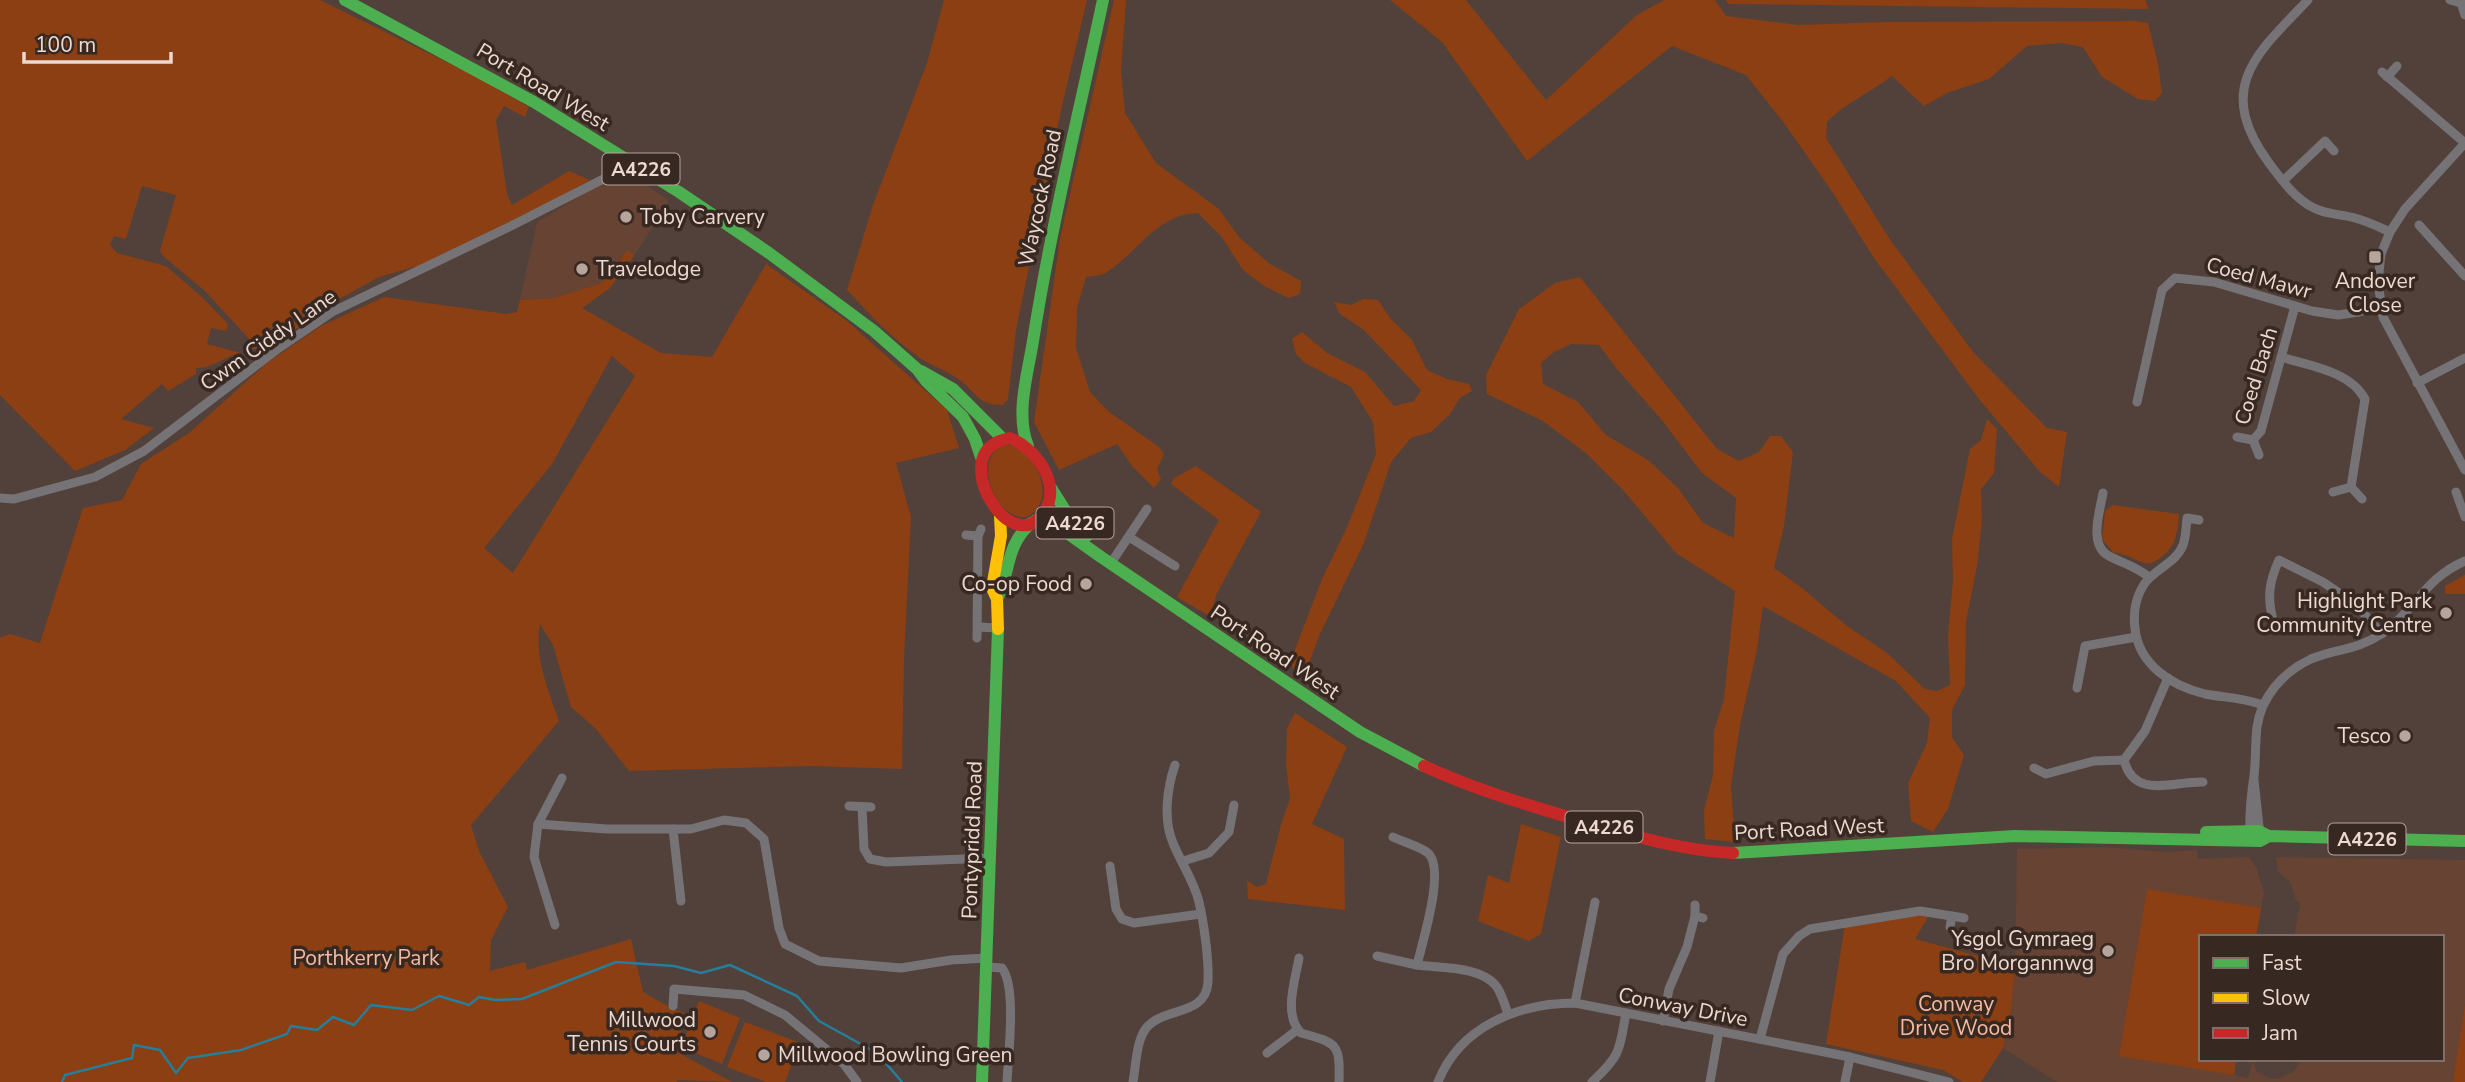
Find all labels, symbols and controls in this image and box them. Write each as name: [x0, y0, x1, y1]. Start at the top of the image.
scale bar: [24, 21, 172, 65]
text: 100 m: [35, 31, 96, 59]
street label: Port Road West: [472, 36, 615, 138]
street label: Waycock Road: [1012, 127, 1068, 269]
road number: A4226: [602, 154, 680, 184]
place label: Toby Carvery: [640, 203, 765, 231]
marker: Toby Carvery: [618, 209, 634, 225]
marker: Andover Close: [2367, 249, 2383, 265]
street label: Coed Mawr: [2203, 250, 2315, 306]
place label: Travelodge: [596, 255, 701, 283]
marker: Travelodge: [574, 261, 590, 277]
place label: Andover Close: [2335, 267, 2416, 319]
street label: Cwm Ciddy Lane: [194, 283, 342, 397]
street label: Coed Bach: [2228, 324, 2284, 428]
road number: A4226: [1036, 508, 1114, 538]
place label: Co-op Food: [961, 570, 1072, 598]
marker: Co-op Food: [1078, 576, 1094, 592]
place label: Highlight Park Community Centre: [2256, 587, 2432, 639]
street label: Port Road West: [1205, 598, 1346, 706]
marker: Highlight Park Community Centre: [2438, 605, 2454, 621]
place label: Tesco: [2338, 722, 2391, 750]
marker: Tesco: [2397, 728, 2413, 744]
street label: Pontypridd Road: [955, 761, 989, 919]
street label: Port Road West: [1733, 811, 1885, 847]
road number: A4226: [1566, 812, 1642, 842]
road number: A4226: [2328, 824, 2406, 854]
place label: Ysgol Gymraeg Bro Morgannwg: [1941, 925, 2094, 977]
legend: [2199, 935, 2444, 1061]
marker: Ysgol Gymraeg Bro Morgannwg: [2100, 943, 2116, 959]
park label: Porthkerry Park: [292, 944, 440, 972]
text: Fast: [2262, 949, 2302, 977]
street label: Conway Drive: [1616, 981, 1750, 1033]
text: Slow: [2262, 984, 2311, 1012]
park label: Conway Drive Wood: [1900, 990, 2012, 1042]
place label: Millwood Tennis Courts: [567, 1006, 696, 1058]
text: Jam: [2261, 1019, 2298, 1047]
marker: Millwood Tennis Courts: [702, 1024, 718, 1040]
place label: Millwood Bowling Green: [778, 1041, 1013, 1069]
marker: Millwood Bowling Green: [756, 1047, 772, 1063]

